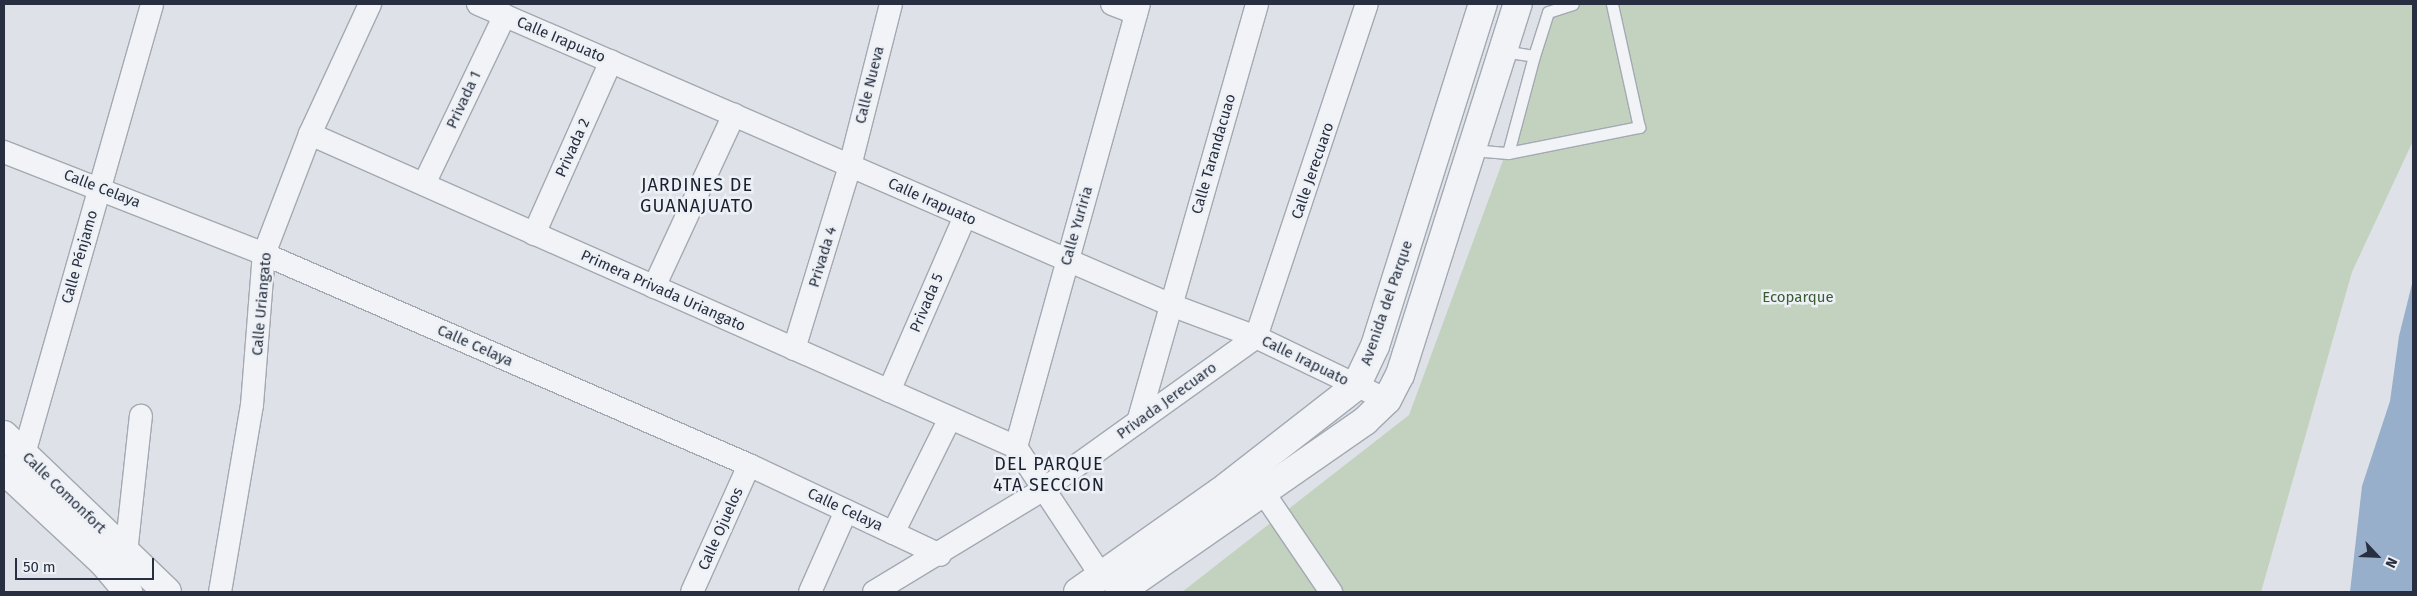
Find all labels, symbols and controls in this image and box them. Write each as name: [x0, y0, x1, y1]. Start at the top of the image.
street label: Calle Irapuato: [514, 13, 608, 67]
street label: Calle Nueva: [852, 44, 888, 126]
street label: Privada 1: [443, 68, 485, 132]
street label: Calle Tarandacuao: [1188, 92, 1240, 216]
street label: Privada 2: [552, 116, 594, 180]
street label: Calle Jerecuaro: [1288, 120, 1338, 222]
street label: Calle Celaya: [61, 166, 143, 212]
district label: JARDINES DE GUANAJUATO: [639, 175, 755, 218]
street label: Calle Irapuato: [885, 175, 979, 229]
street label: Calle Yuriria: [1057, 184, 1097, 268]
street label: Calle Pénjamo: [58, 208, 102, 306]
street label: Privada 4: [805, 224, 841, 290]
street label: Avenida del Parque: [1357, 238, 1417, 368]
street label: Primera Privada Uriangato: [578, 247, 748, 335]
street label: Calle Uriangato: [249, 252, 275, 356]
street label: Privada 5: [907, 271, 947, 335]
park label: Ecoparque: [1762, 289, 1834, 307]
street label: Calle Celaya: [434, 321, 516, 371]
street label: Calle Irapuato: [1258, 332, 1352, 390]
street label: Privada Jerecuaro: [1114, 359, 1220, 443]
street label: Calle Comonfort: [18, 449, 110, 537]
district label: DEL PARQUE 4TA SECCION: [992, 454, 1106, 496]
street label: Calle Ojuelos: [695, 485, 747, 573]
street label: Calle Celaya: [805, 485, 885, 535]
north arrow: [2352, 531, 2402, 581]
scale bar: [18, 548, 156, 580]
text: N: [2381, 555, 2401, 570]
text: 50 m: [23, 558, 56, 576]

